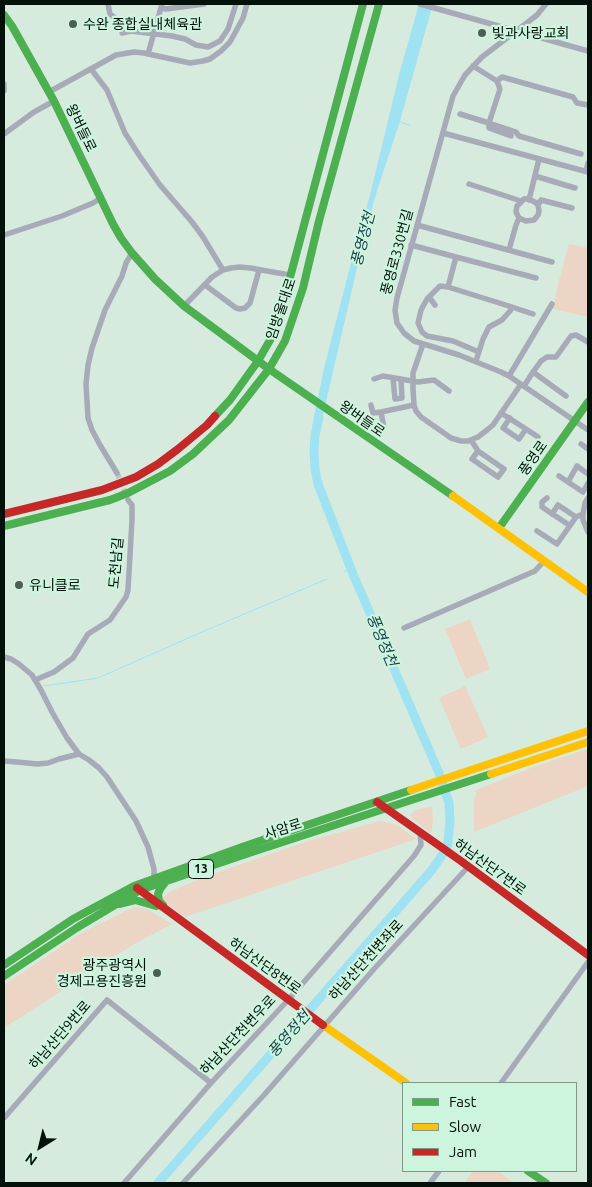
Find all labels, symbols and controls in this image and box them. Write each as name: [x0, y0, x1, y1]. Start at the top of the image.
place label: 수완 종합실내체육관: [83, 16, 202, 32]
marker: 수완 종합실내체육관: [67, 18, 79, 30]
place label: 빛과사랑교회: [492, 25, 569, 41]
marker: 빛과사랑교회: [476, 27, 488, 39]
street label: 왕버들로: [62, 101, 100, 155]
street label: 풍영로330번길: [377, 207, 417, 297]
water label: 풍영정천: [347, 210, 379, 268]
street label: 임방울대로: [263, 276, 299, 342]
street label: 왕버들로: [336, 397, 388, 441]
street label: 풍영로: [515, 437, 551, 479]
street label: 도천남길: [105, 537, 127, 589]
place label: 유니클로: [29, 577, 81, 593]
marker: 유니클로: [13, 579, 25, 591]
water label: 풍영정천: [363, 611, 401, 669]
street label: 사암로: [262, 815, 304, 843]
street label: 하남산단7번로: [451, 835, 529, 899]
road number: 13: [188, 860, 214, 879]
street label: 하남산단천변좌로: [325, 916, 407, 1004]
street label: 하남산단8번로: [226, 934, 304, 998]
place label: 광주광역시 경제고용진흥원: [57, 957, 147, 990]
marker: 광주광역시 경제고용진흥원: [151, 967, 163, 979]
street label: 하남산단천변우로: [197, 992, 279, 1078]
street label: 하남산단9번로: [26, 997, 94, 1073]
water label: 풍영정천: [264, 1007, 314, 1061]
legend: [402, 1082, 577, 1172]
text: Fast: [449, 1093, 476, 1110]
text: Slow: [449, 1118, 481, 1135]
north arrow: [15, 1122, 65, 1172]
text: Jam: [449, 1143, 477, 1160]
text: N: [22, 1150, 40, 1169]

